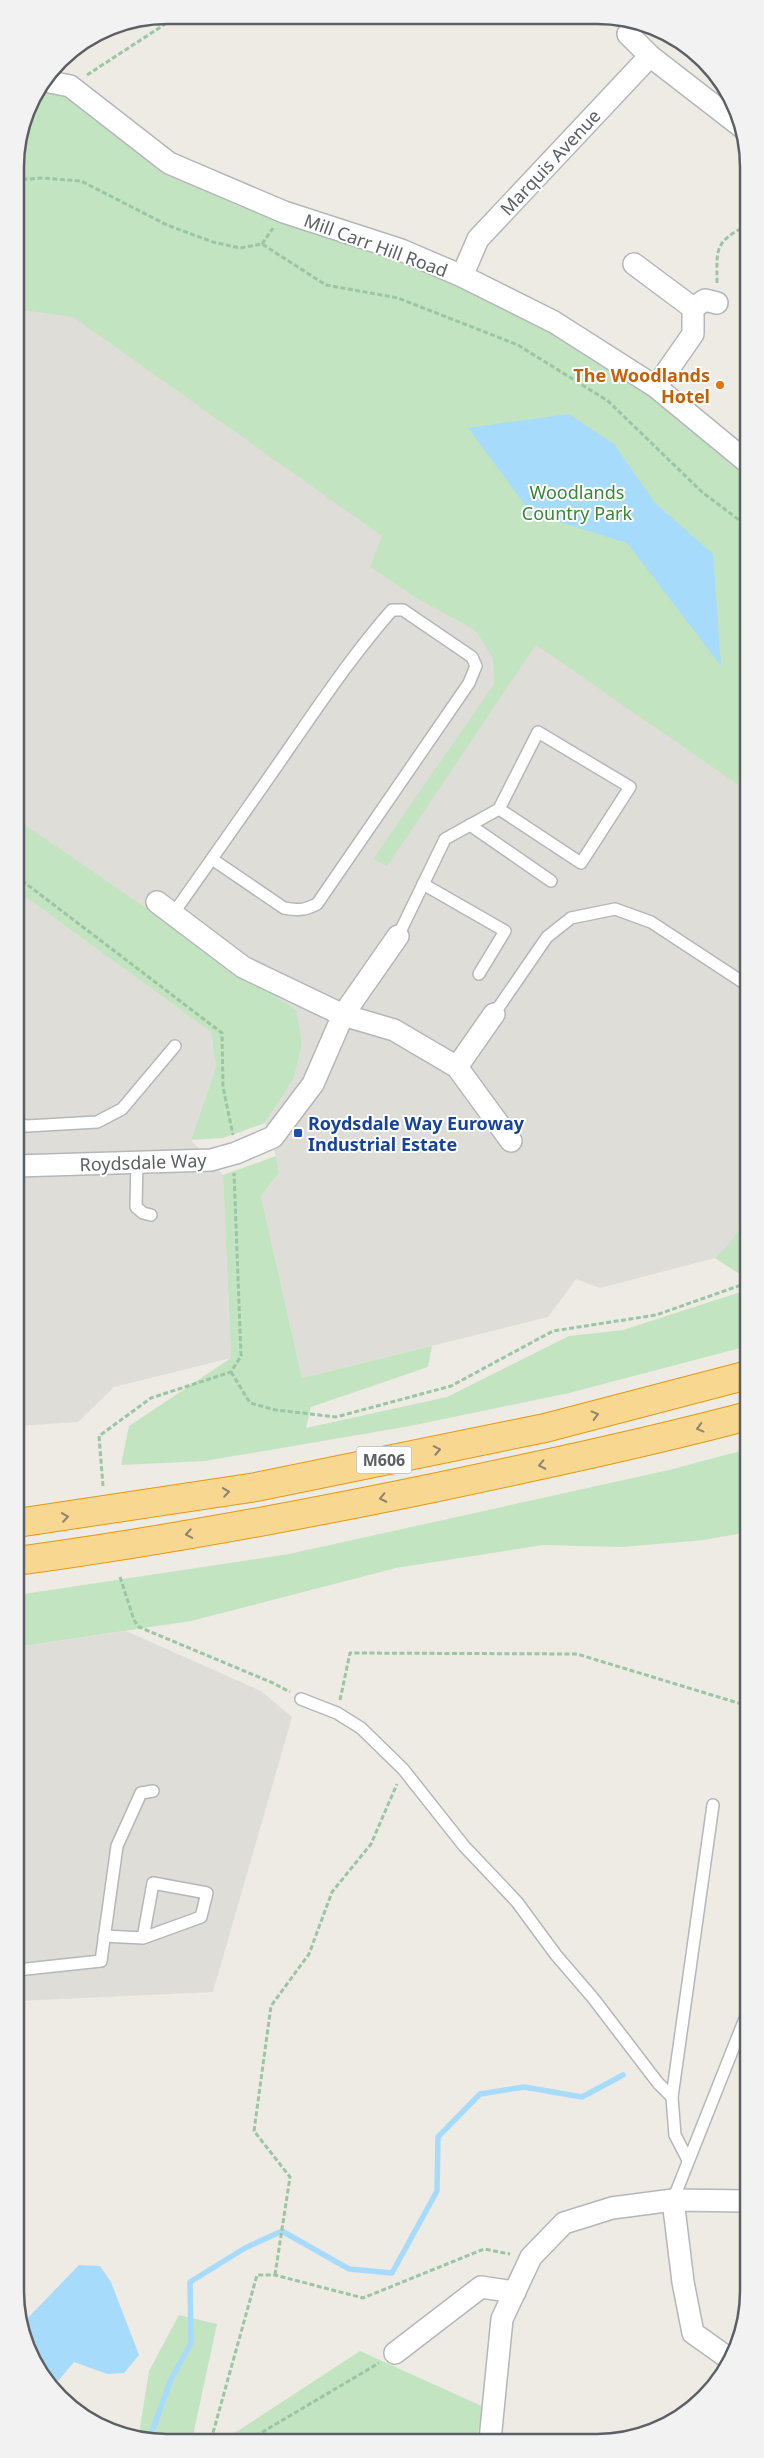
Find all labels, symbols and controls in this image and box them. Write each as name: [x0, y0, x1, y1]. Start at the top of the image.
street label: Marquis Avenue: [495, 104, 605, 220]
street label: Mill Carr Hill Road: [301, 208, 451, 282]
place label: The Woodlands Hotel: [573, 363, 710, 408]
marker: The Woodlands Hotel: [714, 379, 726, 391]
park label: Woodlands Country Park: [522, 480, 633, 525]
place label: Roydsdale Way Euroway Industrial Estate: [308, 1111, 525, 1156]
marker: Roydsdale Way Euroway Industrial Estate: [292, 1127, 304, 1139]
street label: Roydsdale Way: [79, 1148, 208, 1176]
one-way arrow: [591, 1410, 600, 1421]
one-way arrow: [697, 1423, 705, 1433]
one-way arrow: [432, 1445, 441, 1456]
road number: M606: [356, 1446, 412, 1474]
one-way arrow: [538, 1459, 547, 1470]
one-way arrow: [222, 1487, 230, 1498]
one-way arrow: [379, 1492, 388, 1503]
one-way arrow: [61, 1512, 70, 1522]
one-way arrow: [185, 1529, 193, 1539]

